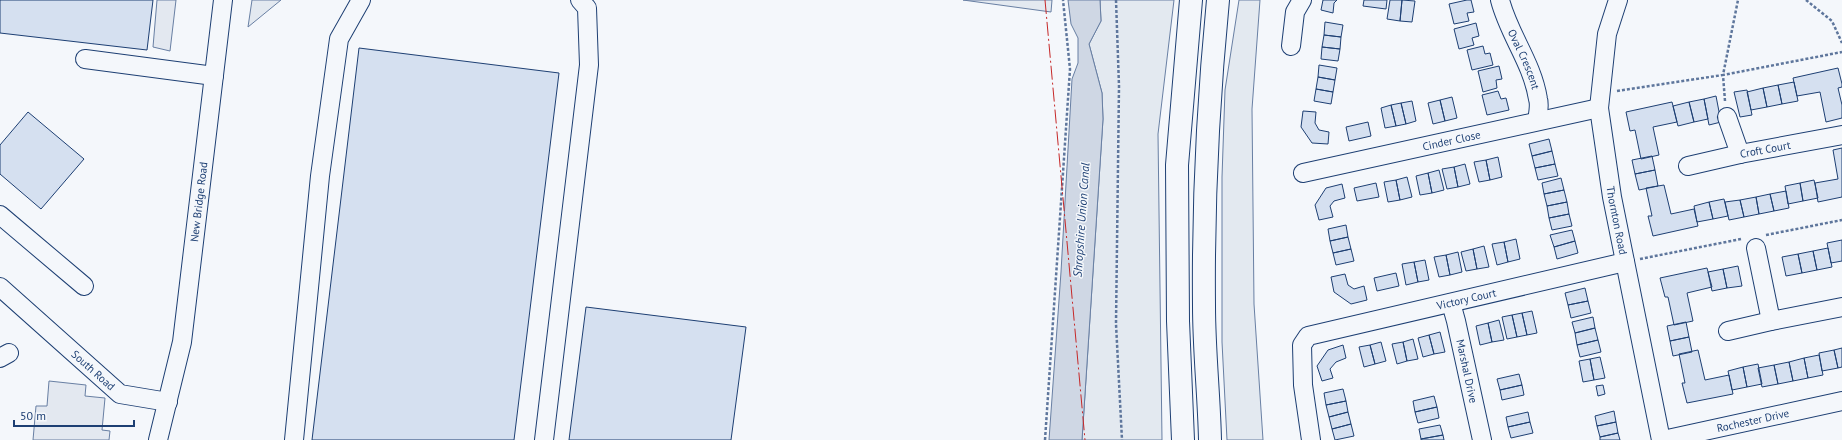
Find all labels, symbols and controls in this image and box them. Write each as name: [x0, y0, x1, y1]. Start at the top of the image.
street label: Oval Crescent: [1505, 27, 1543, 91]
street label: Cinder Close: [1421, 127, 1482, 154]
street label: Croft Court: [1739, 138, 1792, 161]
street label: New Bridge Road: [187, 161, 211, 243]
water label: Shropshire Union Canal: [1070, 161, 1093, 278]
street label: Thornton Road: [1603, 185, 1630, 256]
street label: Victory Court: [1434, 285, 1498, 313]
street label: Marshal Drive: [1453, 338, 1481, 405]
street label: South Road: [69, 347, 118, 393]
scale bar: [14, 402, 134, 428]
street label: Rochester Drive: [1715, 406, 1791, 435]
text: 50 m: [20, 408, 46, 423]

